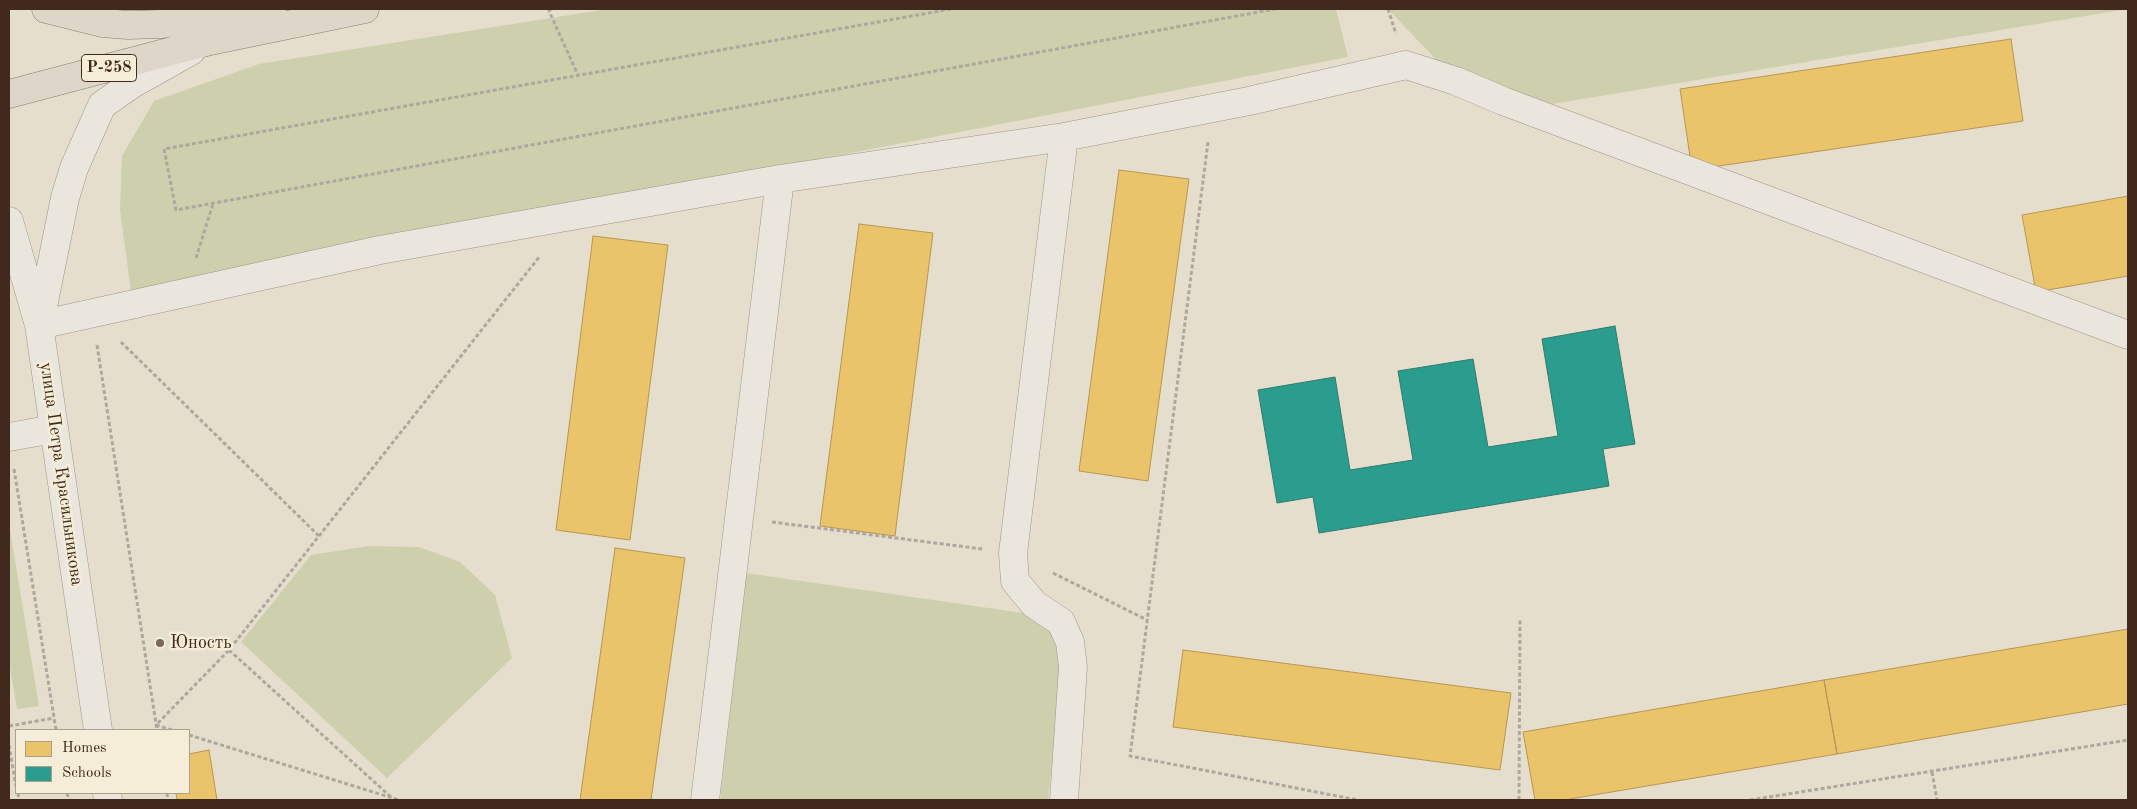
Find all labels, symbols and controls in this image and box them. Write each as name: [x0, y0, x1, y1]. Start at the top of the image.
road number: Р-258: [82, 54, 136, 82]
street label: улица Петра Красильникова: [35, 361, 87, 587]
place label: Юность: [170, 632, 232, 654]
marker: Юность: [154, 637, 166, 649]
legend: [15, 729, 190, 794]
text: Homes: [62, 741, 107, 756]
text: Schools: [62, 766, 111, 781]

